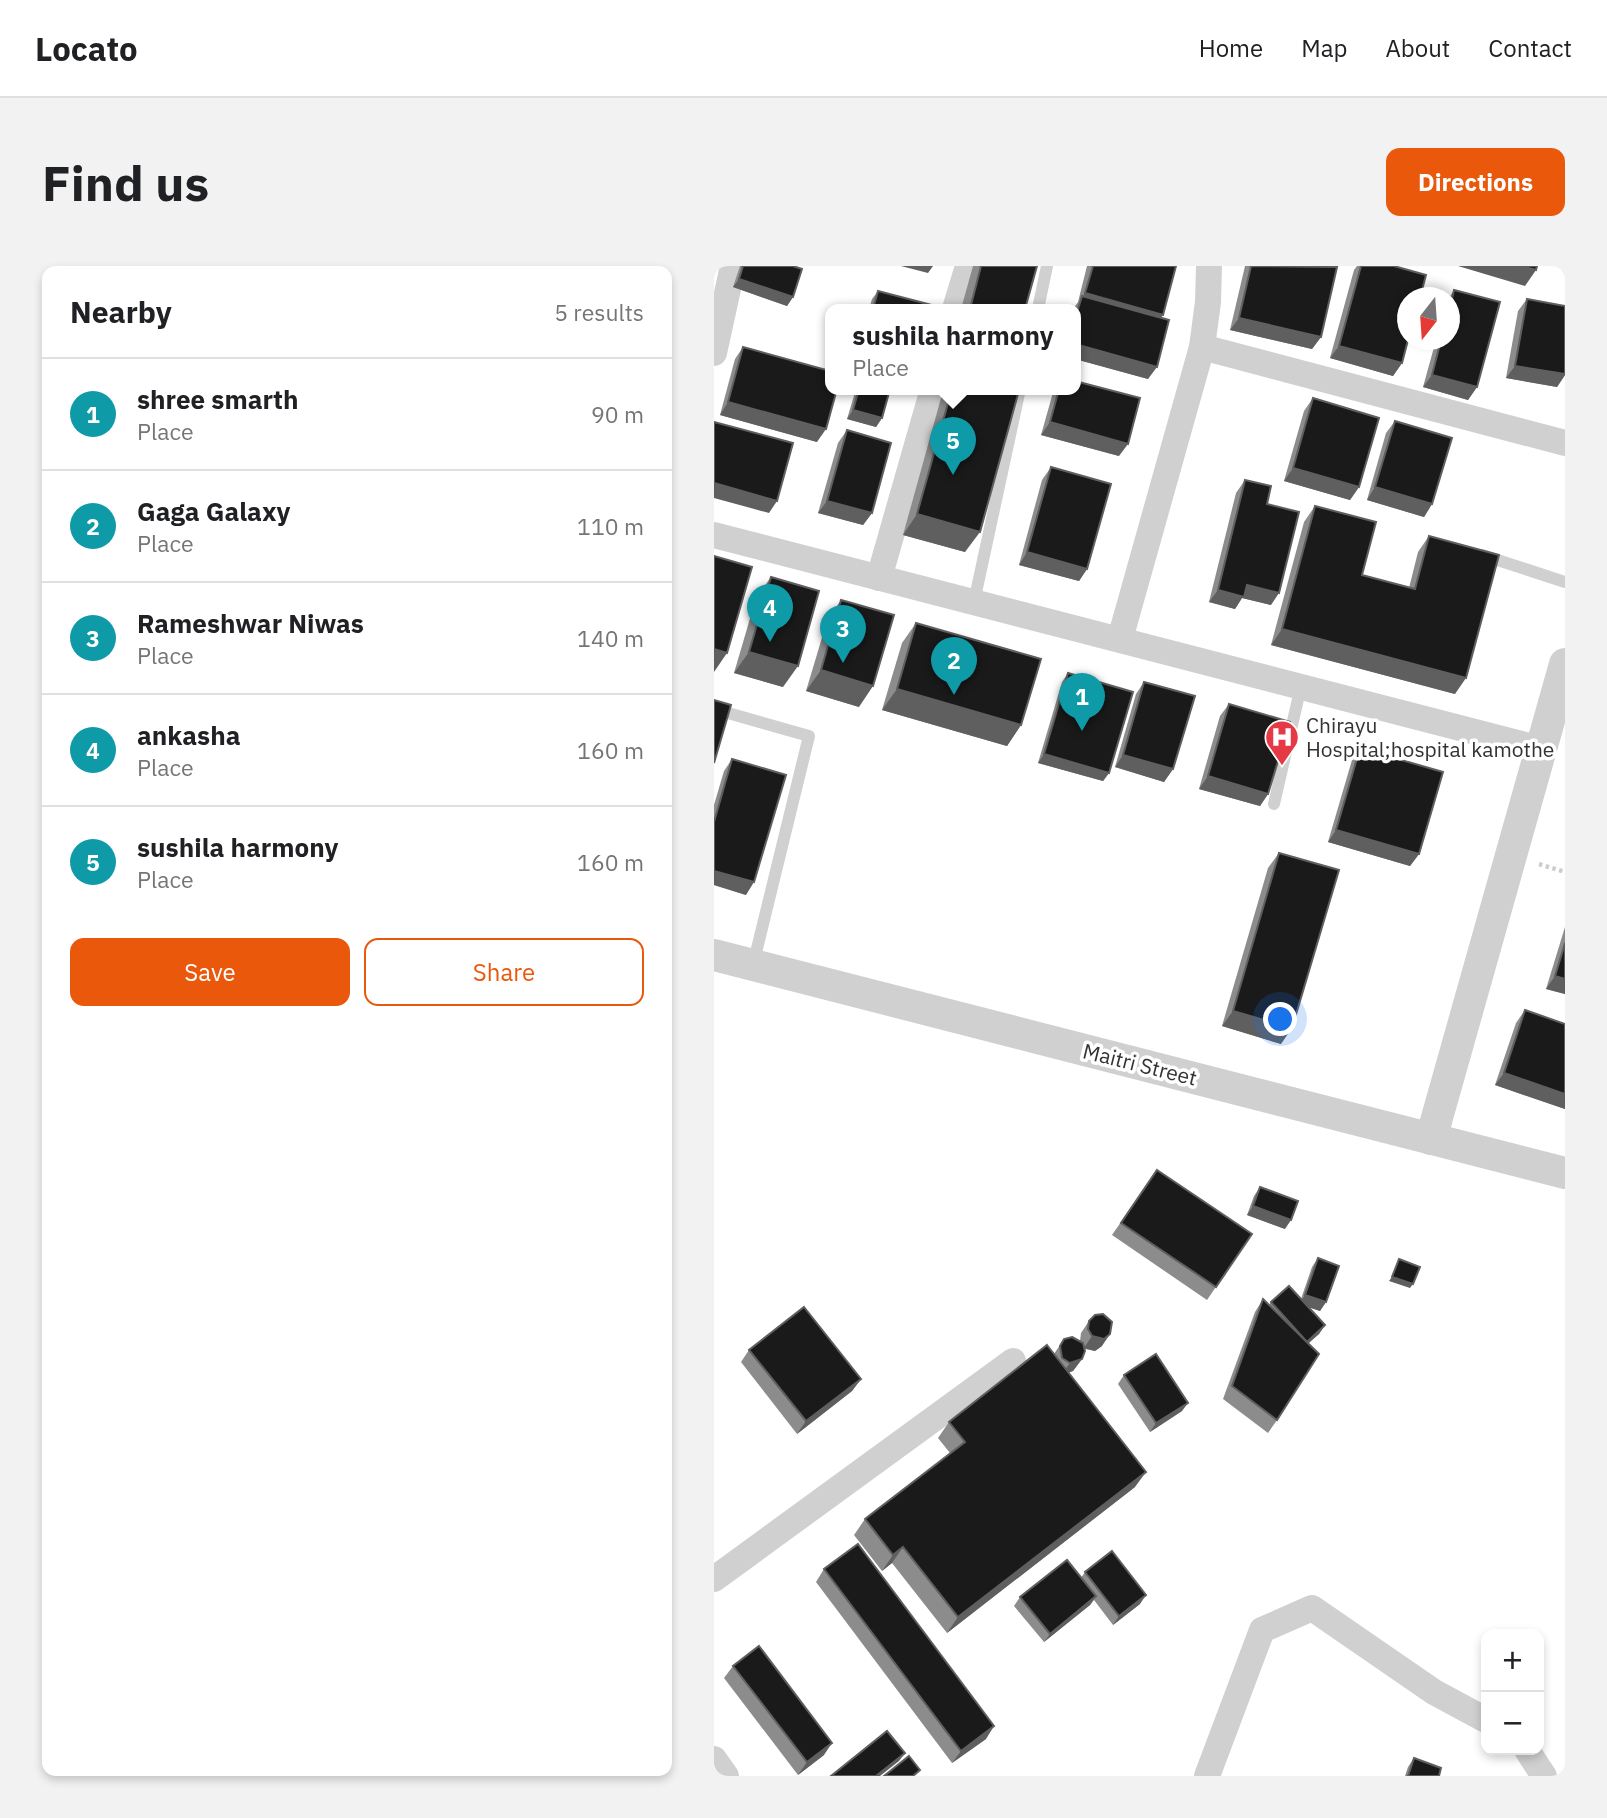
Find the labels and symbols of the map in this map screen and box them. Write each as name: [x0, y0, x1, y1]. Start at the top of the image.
north arrow: [1397, 287, 1460, 350]
pin: 5: [930, 417, 976, 475]
pin: 4: [747, 584, 793, 642]
pin: 3: [820, 605, 866, 663]
pin: 2: [931, 637, 977, 695]
pin: 1: [1059, 673, 1105, 731]
place label: Chirayu Hospital;hospital kamothe: [1306, 711, 1554, 763]
hospital icon: Chirayu Hospital;hospital kamothe: [1263, 718, 1301, 767]
your location: [1263, 1002, 1297, 1036]
street label: Maitri Street: [1080, 1036, 1200, 1092]

